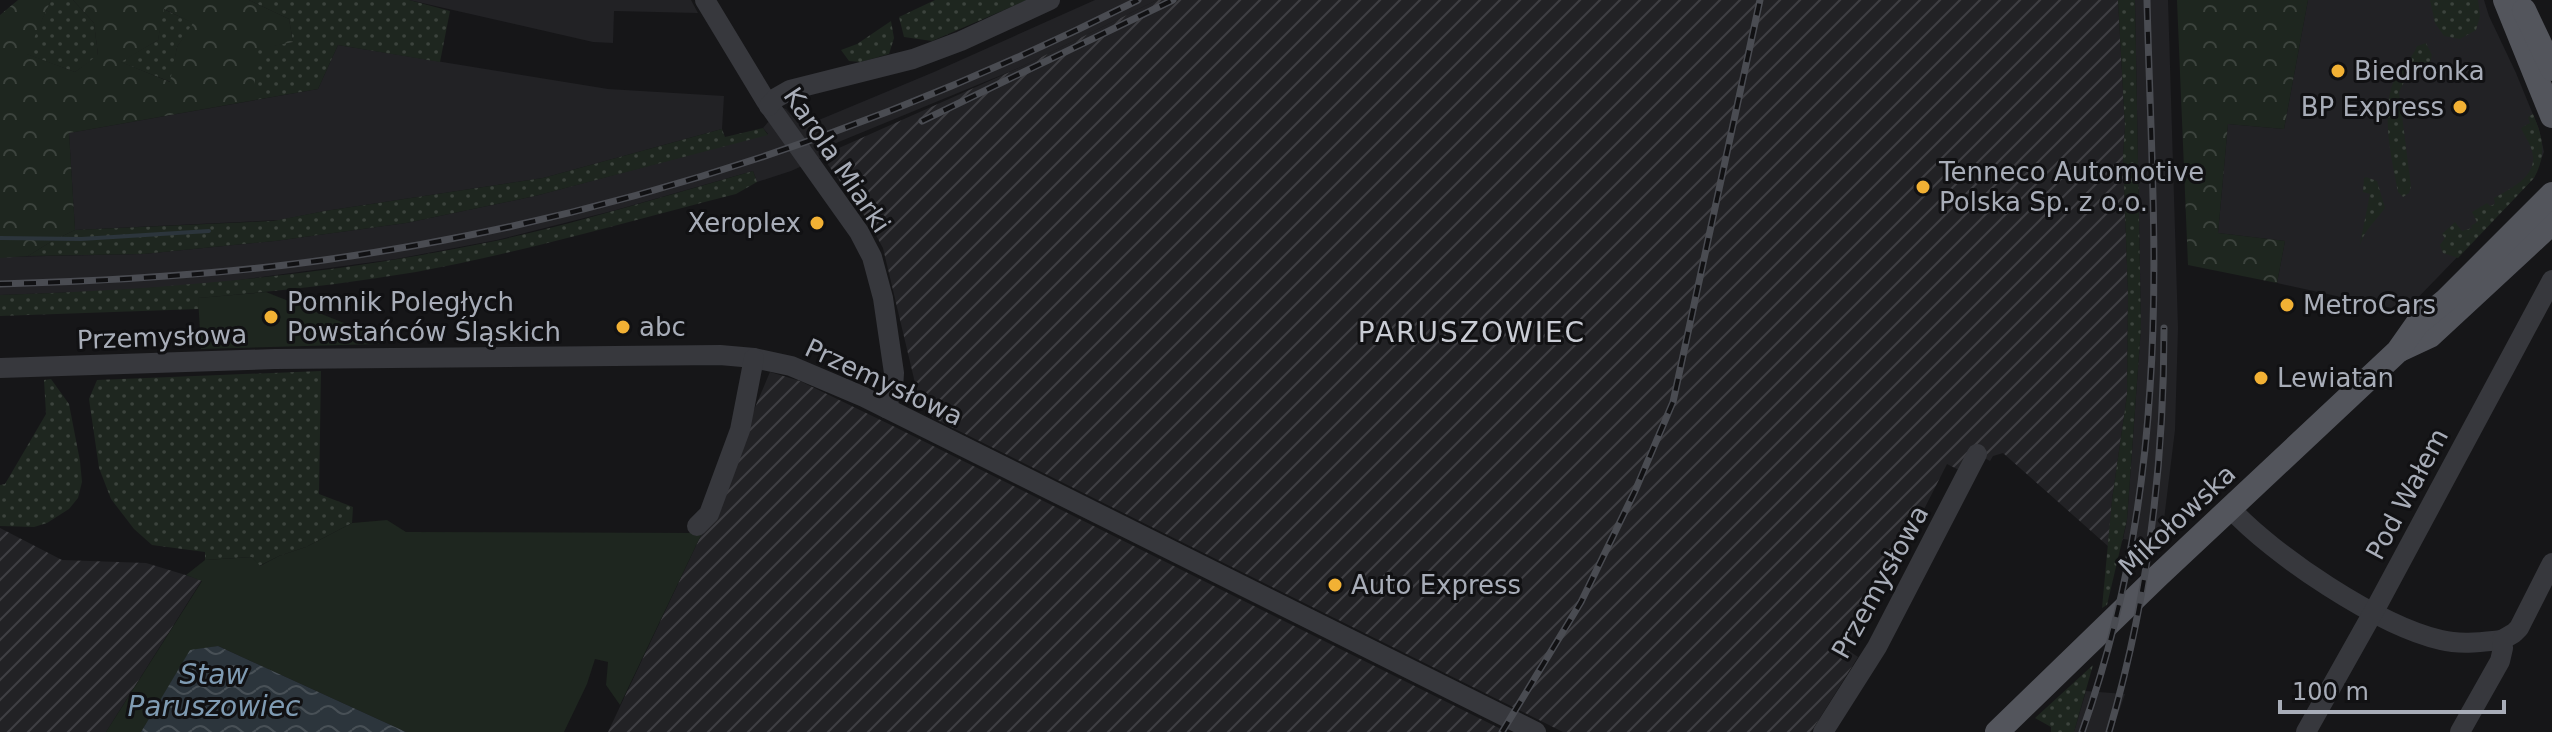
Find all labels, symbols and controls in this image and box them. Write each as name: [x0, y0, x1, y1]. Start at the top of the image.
place label: Biedronka: [2354, 56, 2485, 86]
marker: Biedronka: [2329, 62, 2347, 80]
street label: Karola Miarki: [777, 82, 897, 238]
place label: BP Express: [2301, 92, 2444, 122]
marker: BP Express: [2451, 98, 2469, 116]
place label: Tenneco Automotive Polska Sp. z o.o.: [1938, 157, 2204, 217]
marker: Tenneco Automotive Polska Sp. z o.o.: [1914, 178, 1932, 196]
place label: Xeroplex: [688, 208, 801, 238]
marker: Xeroplex: [808, 214, 826, 232]
place label: Pomnik Poległych Powstańców Śląskich: [287, 287, 561, 347]
place label: MetroCars: [2303, 290, 2436, 320]
marker: MetroCars: [2278, 296, 2296, 314]
marker: Pomnik Poległych Powstańców Śląskich: [262, 308, 280, 326]
place label: abc: [639, 312, 686, 342]
district label: PARUSZOWIEC: [1358, 316, 1586, 349]
marker: abc: [614, 318, 632, 336]
street label: Przemysłowa: [76, 319, 248, 355]
street label: Przemysłowa: [800, 332, 968, 432]
place label: Lewiatan: [2277, 363, 2394, 393]
marker: Lewiatan: [2252, 369, 2270, 387]
street label: Pod Wałem: [2360, 423, 2454, 565]
street label: Mikołowska: [2113, 458, 2241, 582]
street label: Przemysłowa: [1826, 500, 1934, 664]
place label: Auto Express: [1351, 570, 1521, 600]
marker: Auto Express: [1326, 576, 1344, 594]
water label: Staw Paruszowiec: [127, 658, 301, 723]
scale bar: [2280, 664, 2504, 714]
text: 100 m: [2292, 678, 2369, 706]

